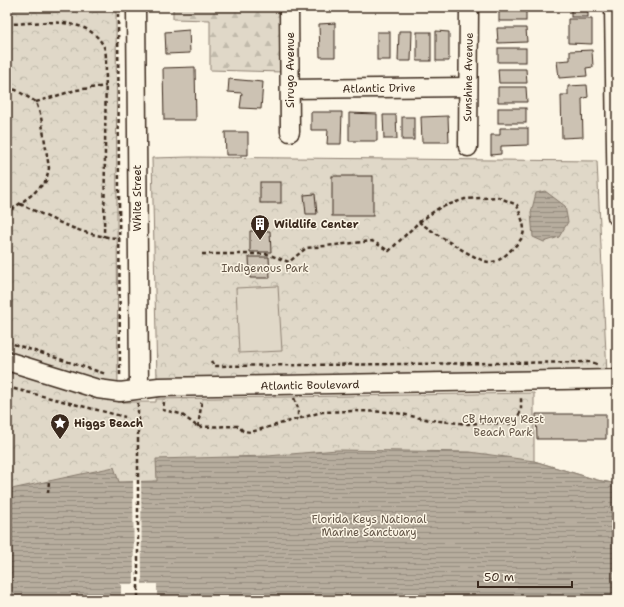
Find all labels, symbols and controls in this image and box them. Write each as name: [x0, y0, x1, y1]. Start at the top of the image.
street label: Sirugo Avenue: [283, 32, 298, 108]
street label: Sunshine Avenue: [460, 32, 477, 122]
street label: Atlantic Drive: [342, 80, 416, 97]
street label: White Street: [130, 164, 145, 231]
building icon: Wildlife Center: [249, 213, 271, 241]
place label: Wildlife Center: [274, 217, 359, 232]
park label: Indigenous Park: [221, 261, 309, 276]
street label: Atlantic Boulevard: [260, 377, 360, 394]
place icon: Higgs Beach: [49, 412, 71, 440]
park label: CB Harvey Rest Beach Park: [462, 412, 544, 440]
place label: Higgs Beach: [74, 416, 144, 431]
park label: Florida Keys National Marine Sanctuary: [311, 512, 427, 540]
scale bar: [478, 563, 572, 589]
text: 50 m: [484, 569, 514, 585]

